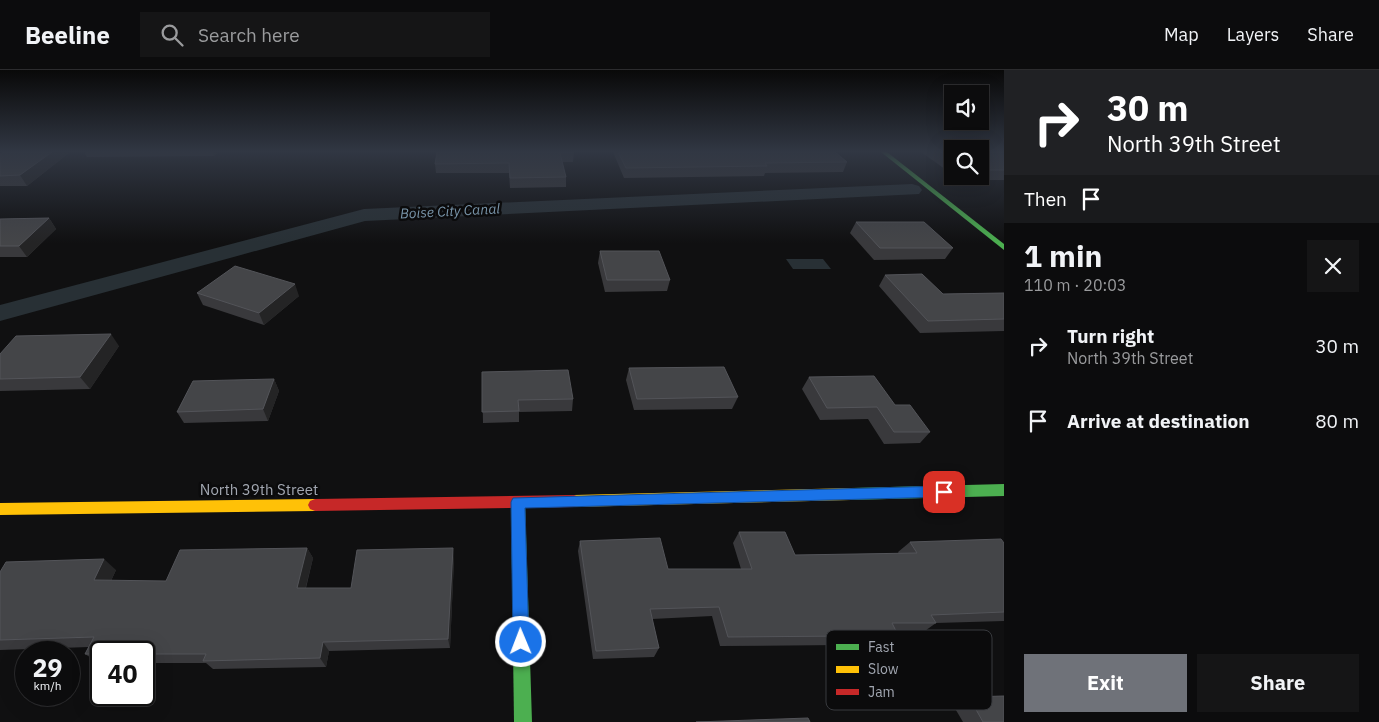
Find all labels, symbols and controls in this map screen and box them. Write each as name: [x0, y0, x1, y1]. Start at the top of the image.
search box: [140, 12, 490, 57]
text: Beeline: [25, 19, 110, 51]
icon: search: [158, 21, 186, 49]
text: Search here: [198, 23, 300, 47]
text: Map: [1164, 23, 1199, 46]
text: Layers: [1227, 23, 1279, 46]
text: Share: [1307, 23, 1354, 46]
map controls: [944, 85, 989, 185]
button: sound: [944, 85, 989, 130]
text: 30 m: [1107, 85, 1189, 131]
icon: right: [1024, 90, 1089, 155]
text: North 39th Street: [1107, 129, 1281, 158]
button: search: [944, 140, 989, 185]
icon: arrive: [1077, 185, 1105, 213]
text: Then: [1024, 187, 1067, 211]
water label: Boise City Canal: [400, 199, 501, 223]
text: 1 min: [1024, 236, 1102, 275]
button: close: [1307, 240, 1359, 292]
text: 110 m · 20:03: [1024, 275, 1126, 295]
text: Turn right: [1067, 324, 1154, 348]
icon: right: [1024, 332, 1052, 360]
text: 30 m: [1315, 334, 1359, 358]
text: North 39th Street: [1067, 348, 1193, 368]
icon: arrive: [1024, 407, 1052, 435]
text: Arrive at destination: [1067, 409, 1250, 433]
text: 80 m: [1315, 409, 1359, 433]
pin: [923, 471, 965, 513]
icon: arrive: [930, 478, 958, 506]
street label: North 39th Street: [200, 480, 318, 499]
position arrow: [494, 615, 546, 667]
legend: [826, 630, 992, 710]
text: Fast: [868, 638, 894, 656]
speed limit sign: 40: [90, 641, 155, 706]
text: 29: [32, 651, 63, 684]
button: Exit: [1024, 654, 1187, 712]
button: Share: [1197, 654, 1359, 712]
text: Slow: [868, 660, 899, 678]
text: km/h: [33, 678, 62, 693]
text: Jam: [868, 683, 895, 701]

